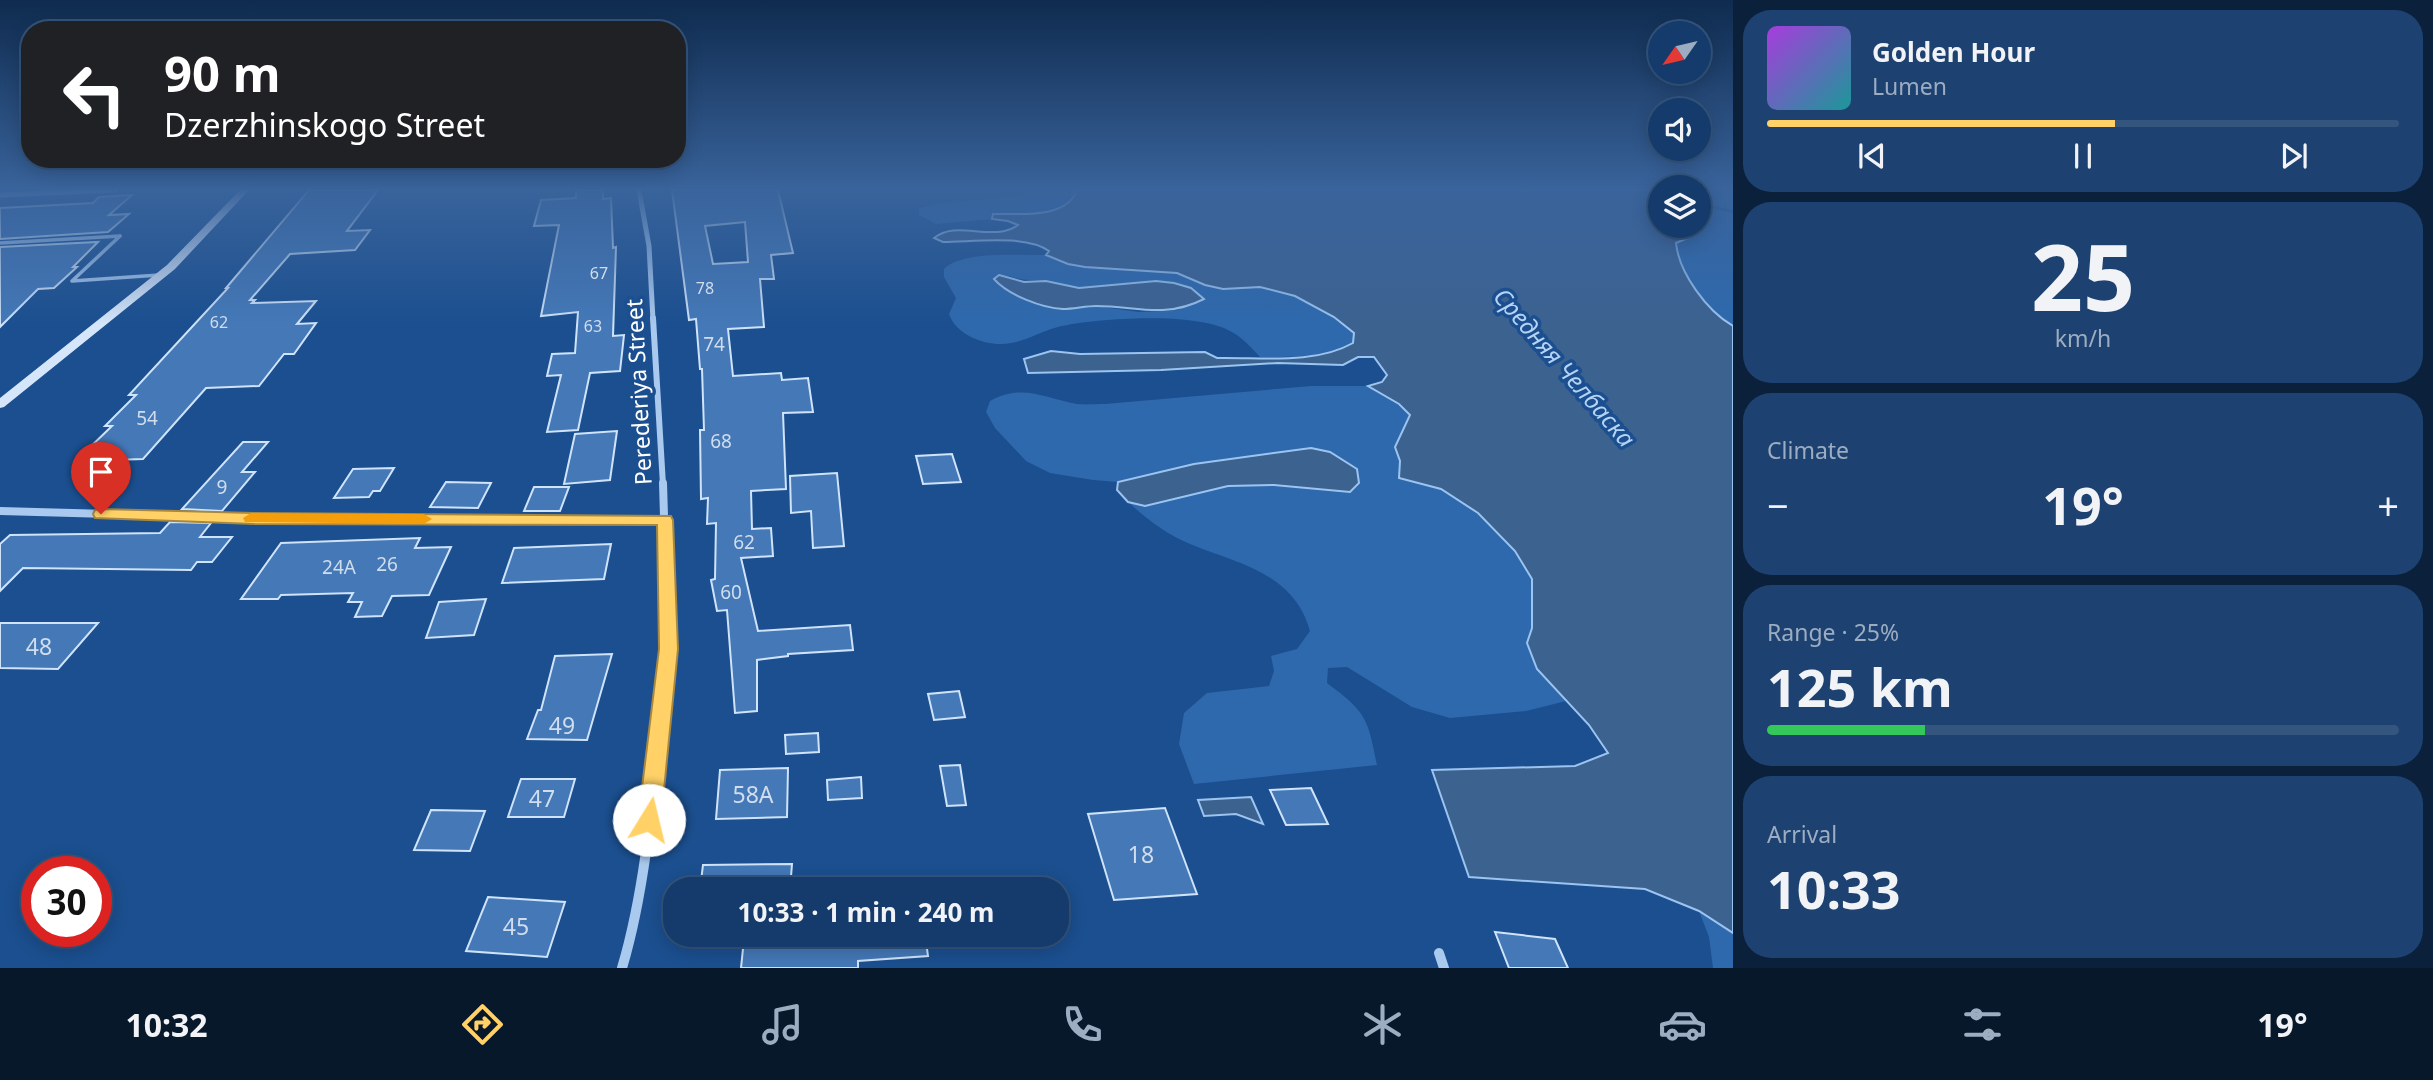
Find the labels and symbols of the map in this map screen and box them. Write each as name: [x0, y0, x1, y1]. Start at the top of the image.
north arrow: [1648, 21, 1712, 84]
house number: 67: [590, 262, 608, 284]
house number: 78: [696, 277, 714, 299]
water label: Средняя Челбаска: [1487, 281, 1643, 454]
street label: Perederiya Street: [617, 298, 659, 486]
house number: 62: [210, 311, 228, 333]
house number: 63: [584, 315, 602, 337]
house number: 74: [703, 331, 725, 357]
house number: 54: [136, 405, 158, 431]
house number: 68: [710, 428, 732, 454]
pin: [71, 442, 131, 514]
house number: 9: [217, 474, 227, 500]
house number: 62: [733, 529, 755, 555]
house number: 26: [376, 551, 398, 577]
house number: 24А: [322, 554, 357, 580]
house number: 60: [720, 579, 742, 605]
house number: 48: [26, 630, 52, 662]
house number: 49: [549, 709, 575, 741]
house number: 58А: [733, 778, 774, 810]
house number: 47: [529, 782, 555, 814]
position arrow: [612, 783, 686, 857]
house number: 18: [1128, 838, 1154, 870]
speed limit sign: 30: [21, 856, 112, 947]
house number: 45: [503, 910, 529, 942]

